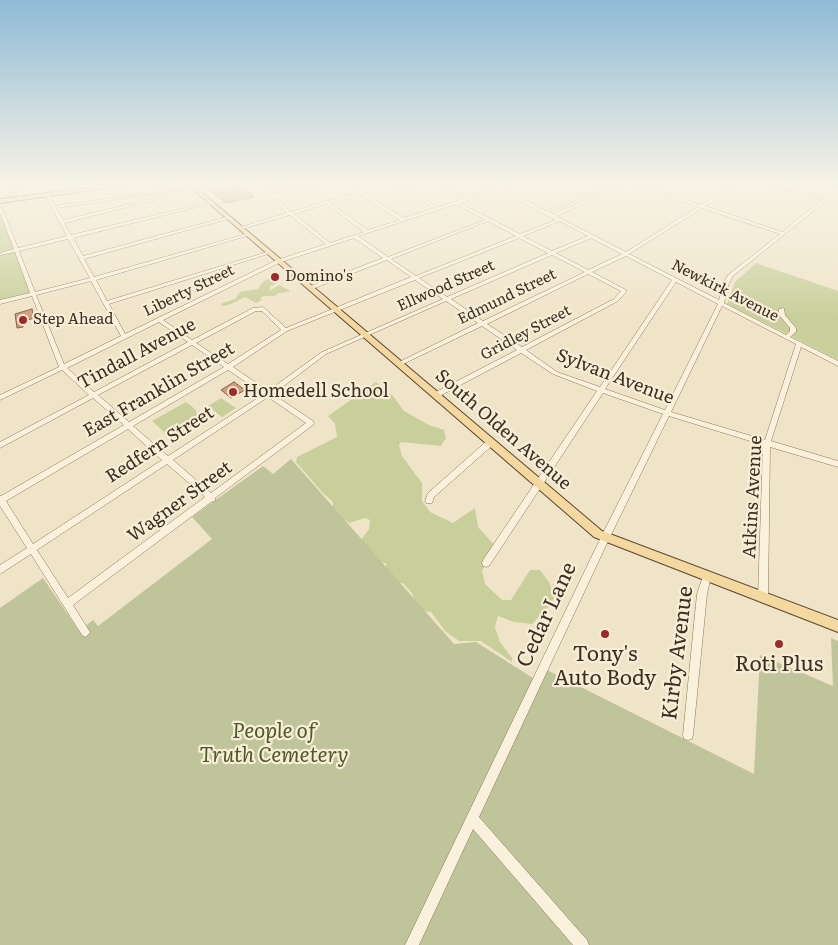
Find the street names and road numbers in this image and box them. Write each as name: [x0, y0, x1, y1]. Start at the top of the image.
street label: Ellwood Street: [395, 256, 497, 316]
street label: Newkirk Avenue: [668, 256, 782, 326]
street label: Liberty Street: [141, 261, 237, 321]
street label: Edmund Street: [455, 265, 559, 329]
street label: Gridley Street: [478, 302, 574, 364]
street label: Tindall Avenue: [74, 314, 200, 394]
street label: East Franklin Street: [80, 338, 238, 442]
street label: Sylvan Avenue: [553, 345, 677, 409]
street label: South Olden Avenue: [431, 365, 575, 495]
street label: Redfern Street: [102, 402, 218, 488]
street label: Atkins Avenue: [739, 435, 767, 559]
street label: Wagner Street: [124, 457, 236, 547]
street label: Cedar Lane: [512, 559, 582, 671]
street label: Kirby Avenue: [657, 585, 699, 721]

